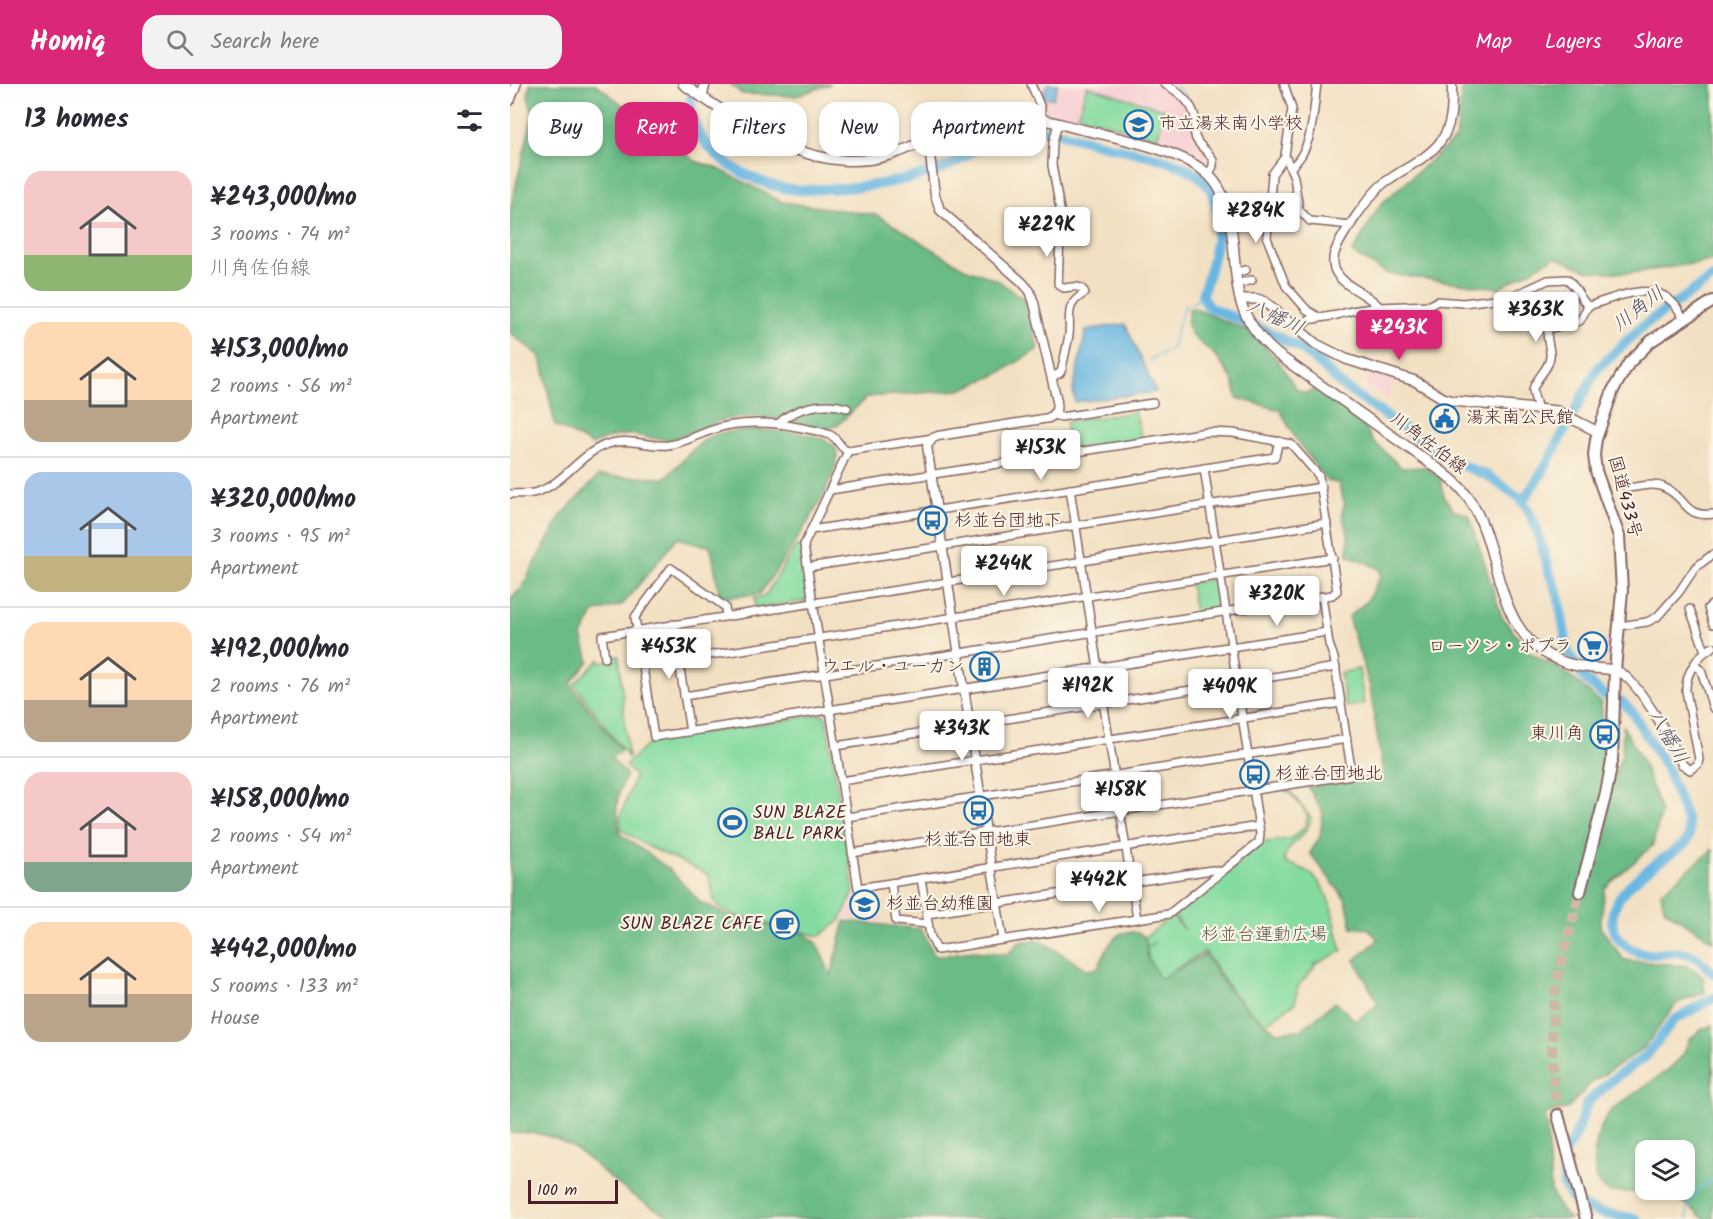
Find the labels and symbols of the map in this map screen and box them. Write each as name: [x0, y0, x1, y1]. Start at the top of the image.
school or university icon: 市立湯来南小学校: [1122, 108, 1154, 140]
place label: 市立湯来南小学校: [1159, 110, 1303, 139]
pin: ¥284K: [1214, 193, 1298, 244]
pin: ¥229K: [1005, 207, 1089, 258]
water label: 川角川: [1606, 279, 1672, 341]
water label: 八幡川: [1241, 291, 1309, 345]
pin: ¥363K: [1494, 292, 1578, 343]
pin: ¥243K: [1357, 310, 1441, 361]
public building icon: 湯来南公民館: [1429, 402, 1461, 434]
place label: 湯来南公民館: [1466, 404, 1574, 433]
street label: 川角佐伯線: [1383, 405, 1473, 483]
pin: ¥153K: [999, 430, 1083, 481]
street label: 国道433号: [1599, 452, 1649, 542]
bus stop icon: 杉並台団地下: [917, 505, 949, 537]
place label: 杉並台団地下: [954, 507, 1062, 536]
pin: ¥244K: [962, 546, 1046, 597]
pin: ¥320K: [1235, 576, 1319, 627]
pin: ¥453K: [627, 629, 711, 680]
supermarket icon: ローソン・ポプラ: [1577, 631, 1609, 663]
place label: ローソン・ポプラ: [1428, 633, 1572, 662]
building icon: ウエル・ユーカン: [969, 651, 1001, 683]
place label: ウエル・ユーカン: [821, 653, 964, 682]
pin: ¥192K: [1046, 668, 1130, 719]
pin: ¥409K: [1188, 669, 1272, 720]
water label: 八幡川: [1638, 703, 1696, 771]
pin: ¥343K: [920, 711, 1004, 762]
bus stop icon: 東川角: [1589, 718, 1621, 750]
place label: 東川角: [1530, 720, 1584, 749]
bus stop icon: 杉並台団地北: [1238, 758, 1270, 790]
place label: 杉並台団地北: [1275, 760, 1383, 789]
pin: ¥158K: [1079, 772, 1163, 823]
bus stop icon: 杉並台団地東: [962, 795, 994, 827]
place label: SUN BLAZE BALL PARK: [753, 799, 847, 849]
sports icon: SUN BLAZE BALL PARK: [716, 807, 748, 839]
place label: 杉並台団地東: [924, 826, 1032, 855]
pin: ¥442K: [1057, 862, 1141, 913]
school or university icon: 杉並台幼稚園: [849, 888, 881, 920]
place label: 杉並台幼稚園: [886, 890, 994, 919]
cafe icon: SUN BLAZE CAFE: [768, 908, 800, 940]
place label: SUN BLAZE CAFE: [620, 910, 763, 939]
park label: 杉並台運動広場: [1201, 921, 1327, 950]
scale bar: [528, 1177, 618, 1204]

